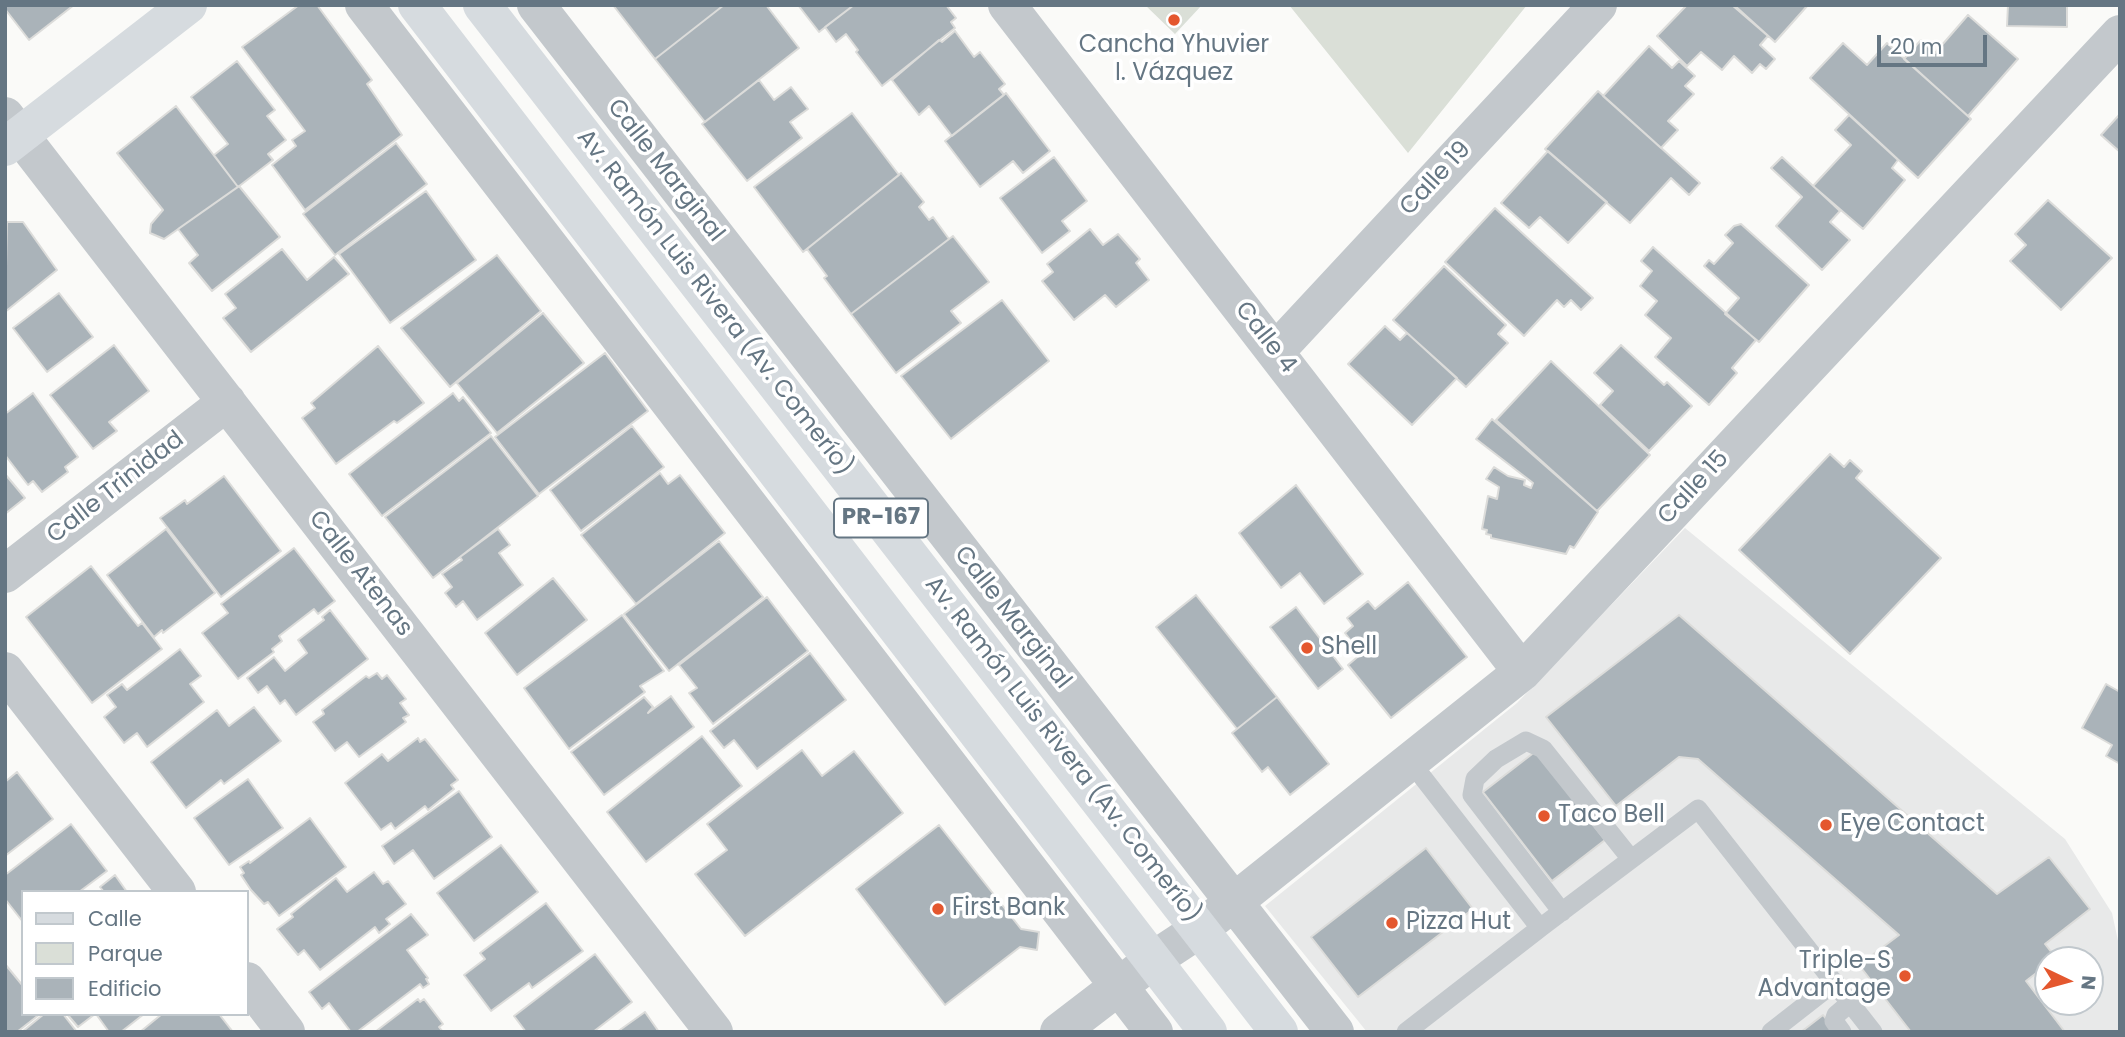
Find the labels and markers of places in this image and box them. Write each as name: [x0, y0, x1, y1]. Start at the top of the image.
marker: Cancha Yhuvier I. Vázquez: [1166, 12, 1182, 28]
place label: Cancha Yhuvier I. Vázquez: [1079, 32, 1269, 88]
place label: Shell: [1321, 634, 1377, 662]
marker: Shell: [1299, 640, 1315, 656]
place label: Taco Bell: [1558, 802, 1665, 830]
marker: Taco Bell: [1536, 808, 1552, 824]
place label: Eye Contact: [1840, 811, 1985, 839]
marker: Eye Contact: [1818, 817, 1834, 833]
place label: First Bank: [952, 895, 1065, 923]
marker: First Bank: [930, 901, 946, 917]
place label: Pizza Hut: [1406, 909, 1511, 937]
marker: Pizza Hut: [1384, 915, 1400, 931]
place label: Triple-S Advantage: [1757, 948, 1891, 1004]
marker: Triple-S Advantage: [1897, 968, 1913, 984]

